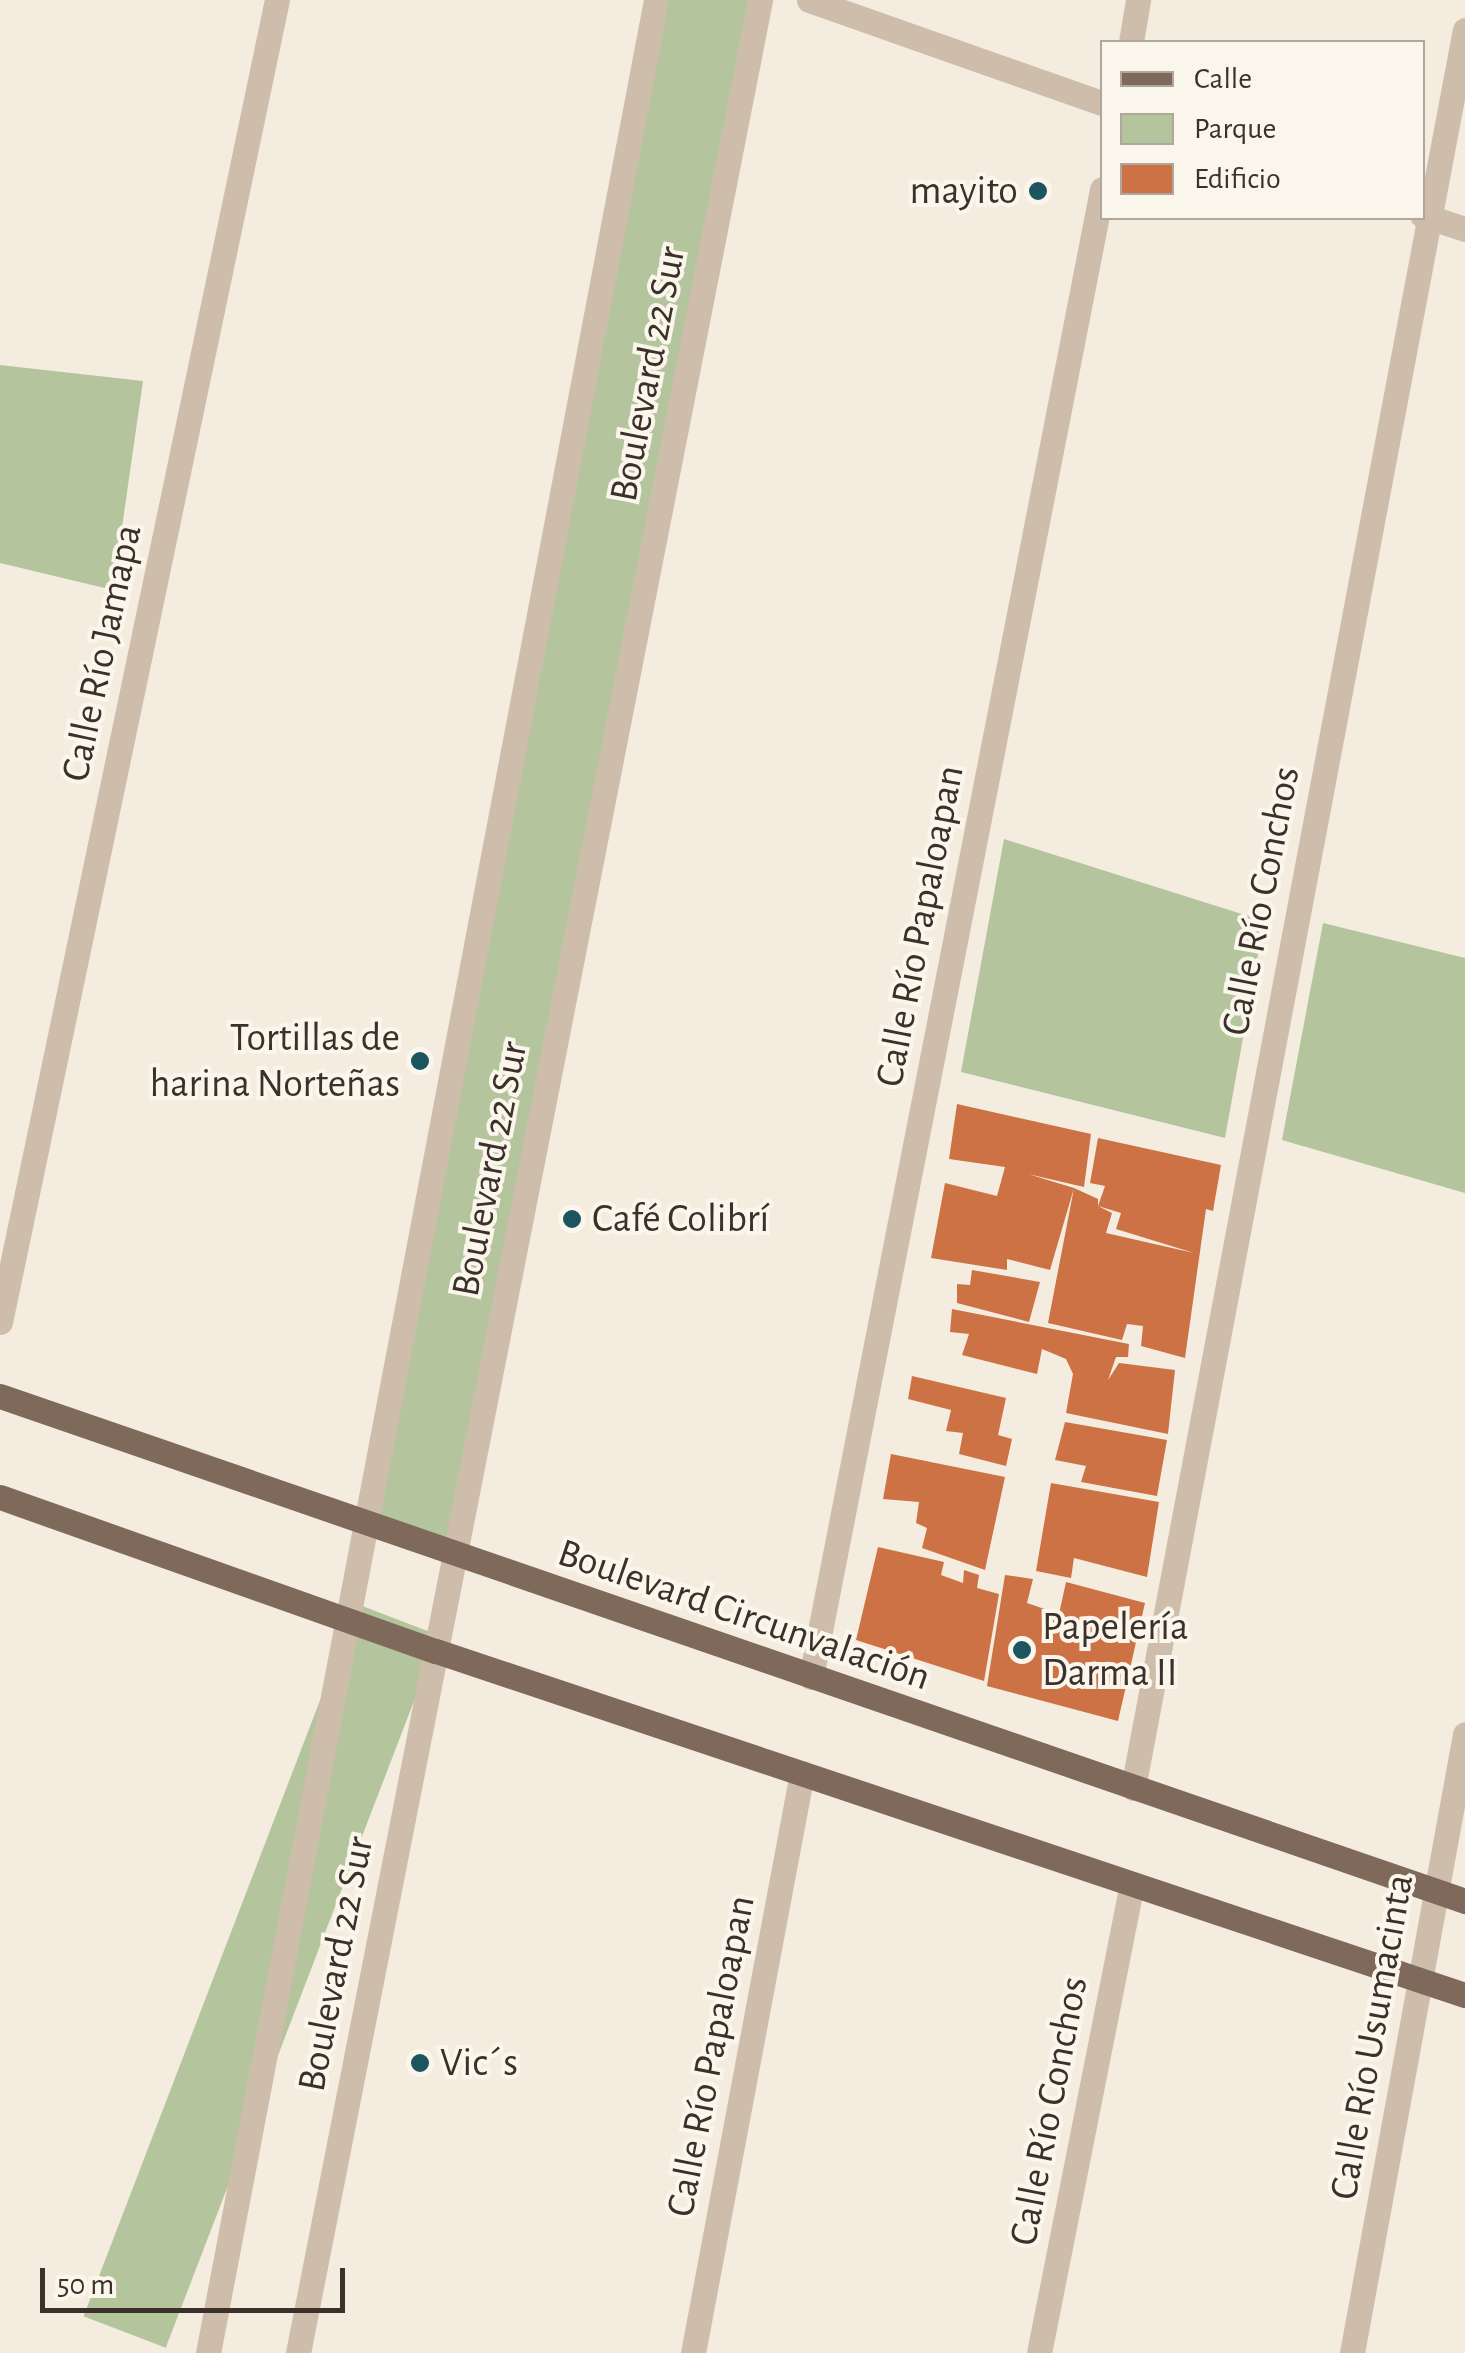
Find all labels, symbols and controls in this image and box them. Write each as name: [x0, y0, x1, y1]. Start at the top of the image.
legend: [1100, 40, 1425, 220]
text: Calle: [1194, 64, 1252, 94]
text: Parque: [1194, 114, 1276, 144]
text: Edificio: [1194, 164, 1281, 194]
place label: mayito: [909, 167, 1018, 215]
marker: mayito: [1027, 180, 1049, 202]
street label: Boulevard 22 Sur: [600, 242, 696, 506]
street label: Calle Río Jamapa: [51, 520, 153, 786]
street label: Calle Río Papaloapan: [865, 761, 975, 1091]
street label: Calle Río Conchos: [1211, 763, 1311, 1039]
place label: Tortillas de harina Norteñas: [150, 1014, 400, 1108]
street label: Boulevard 22 Sur: [442, 1037, 538, 1301]
marker: Tortillas de harina Norteñas: [409, 1050, 431, 1072]
place label: Café Colibrí: [592, 1195, 769, 1243]
marker: Café Colibrí: [561, 1208, 583, 1230]
street label: Boulevard Circunvalación: [551, 1529, 937, 1701]
place label: Papelería Darma II: [1042, 1603, 1188, 1697]
marker: Papelería Darma II: [1011, 1639, 1033, 1661]
street label: Boulevard 22 Sur: [288, 1832, 384, 2096]
street label: Calle Río Usumacinta: [1320, 1871, 1424, 2203]
street label: Calle Río Papaloapan: [656, 1891, 766, 2221]
street label: Calle Río Conchos: [999, 1973, 1099, 2249]
place label: Vic´s: [440, 2039, 518, 2087]
marker: Vic´s: [409, 2052, 431, 2074]
scale bar: [45, 2248, 350, 2310]
text: 50 m: [57, 2270, 114, 2300]

